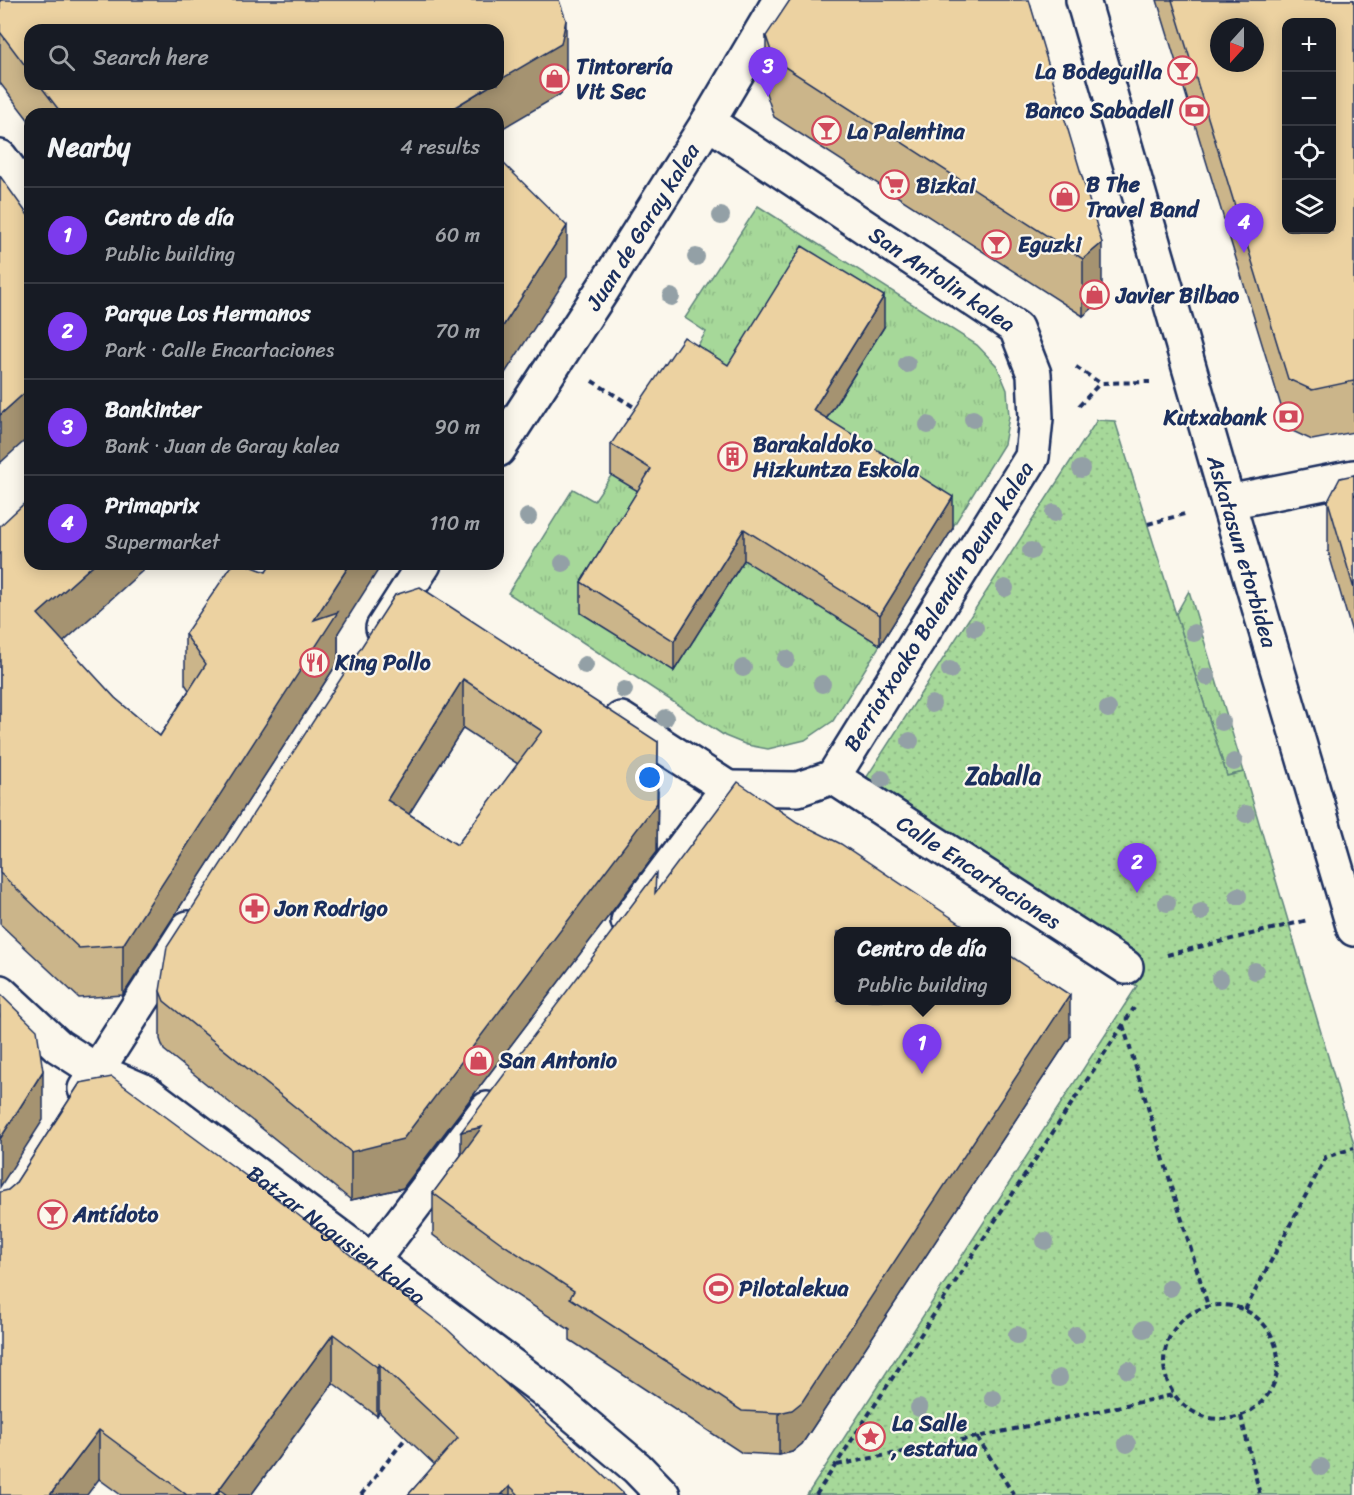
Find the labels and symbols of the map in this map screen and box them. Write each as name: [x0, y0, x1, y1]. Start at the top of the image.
north arrow: [1210, 18, 1264, 72]
place label: Tintorería Vit Sec: [576, 47, 673, 111]
pin: 3: [748, 48, 788, 97]
place label: La Bodeguilla: [1035, 52, 1163, 91]
bar icon: La Bodeguilla: [1167, 55, 1199, 87]
shop icon: Tintorería Vit Sec: [539, 63, 571, 95]
place label: Banco Sabadell: [1025, 91, 1174, 130]
bank icon: Banco Sabadell: [1178, 94, 1210, 126]
place label: La Palentina: [847, 112, 965, 151]
bar icon: La Palentina: [810, 115, 842, 147]
street label: Juan de Garay kalea: [574, 134, 711, 319]
place label: B The Travel Band: [1086, 165, 1201, 229]
place label: Bizkai: [916, 166, 976, 205]
supermarket icon: Bizkai: [879, 169, 911, 201]
shop icon: B The Travel Band: [1049, 181, 1081, 213]
pin: 4: [1224, 204, 1264, 253]
street label: San Antolin kalea: [861, 216, 1024, 343]
place label: Eguzki: [1018, 225, 1083, 264]
bar icon: Eguzki: [981, 228, 1013, 260]
place label: Javier Bilbao: [1114, 276, 1239, 315]
shop icon: Javier Bilbao: [1079, 279, 1111, 311]
place label: Kutxabank: [1163, 398, 1267, 437]
bank icon: Kutxabank: [1272, 401, 1304, 433]
place label: Barakaldoko Hizkuntza Eskola: [752, 425, 920, 489]
building icon: Barakaldoko Hizkuntza Eskola: [716, 441, 748, 473]
street label: Askatasun etorbidea: [1195, 450, 1289, 653]
street label: Berriotxoako Balendin Deuna kalea: [833, 453, 1044, 759]
place label: King Pollo: [334, 643, 431, 682]
restaurant icon: King Pollo: [298, 646, 330, 678]
district label: Zaballa: [964, 755, 1042, 797]
your location: [635, 763, 664, 792]
street label: Calle Encartaciones: [889, 804, 1069, 940]
pin: 2: [1118, 844, 1156, 893]
place label: Jon Rodrigo: [273, 889, 388, 928]
pharmacy icon: Jon Rodrigo: [238, 892, 270, 924]
pin: 1: [902, 1024, 942, 1074]
place label: San Antonio: [498, 1041, 618, 1080]
shop icon: San Antonio: [462, 1044, 494, 1076]
street label: Batzar Nagusien kalea: [238, 1155, 434, 1315]
place label: Antídoto: [72, 1195, 159, 1234]
bar icon: Antídoto: [36, 1198, 68, 1230]
place label: Pilotalekua: [739, 1269, 850, 1308]
sports icon: Pilotalekua: [702, 1272, 734, 1304]
place label: La Salle , estatua: [890, 1404, 977, 1468]
place icon: La Salle , estatua: [855, 1420, 887, 1452]

